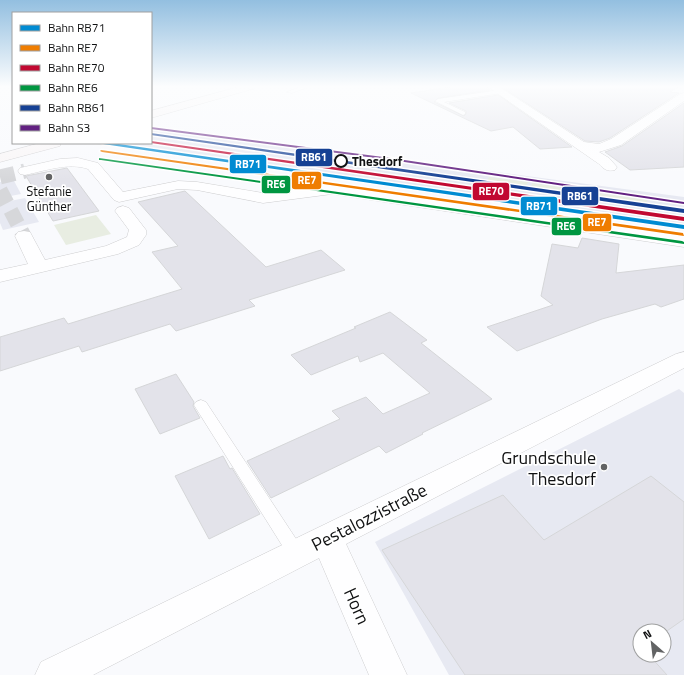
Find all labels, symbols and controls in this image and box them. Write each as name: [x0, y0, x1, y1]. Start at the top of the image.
legend: [12, 12, 152, 144]
text: Bahn RB71: [48, 18, 105, 37]
text: Bahn RE7: [48, 38, 98, 57]
text: Bahn RE70: [48, 58, 105, 77]
text: Bahn RE6: [48, 78, 98, 97]
text: Bahn RB61: [48, 98, 105, 117]
text: Bahn S3: [48, 118, 90, 137]
line badge: RB61: [295, 148, 333, 167]
text: RB61: [301, 149, 327, 165]
place label: Thesdorf: [352, 151, 403, 171]
line badge: RB71: [229, 154, 267, 174]
marker: Thesdorf: [334, 154, 348, 168]
text: RB71: [235, 156, 261, 172]
line badge: RE7: [291, 171, 322, 190]
marker: Stefanie Günther: [44, 172, 54, 182]
text: RE7: [297, 172, 317, 188]
line badge: RE6: [261, 175, 291, 194]
text: RE6: [266, 176, 286, 192]
place label: Stefanie Günther: [26, 181, 72, 216]
line badge: RE70: [472, 182, 510, 201]
text: RE70: [478, 183, 504, 199]
line badge: RB61: [561, 186, 599, 206]
text: RB61: [567, 188, 593, 204]
line badge: RB71: [520, 196, 558, 216]
text: RB71: [526, 198, 552, 214]
line badge: RE7: [582, 213, 612, 232]
text: RE7: [587, 214, 607, 230]
line badge: RE6: [551, 217, 582, 236]
text: RE6: [556, 218, 576, 234]
place label: Grundschule Thesdorf: [501, 444, 596, 492]
marker: Grundschule Thesdorf: [599, 462, 609, 472]
street label: Pestalozzistraße: [306, 476, 432, 558]
street label: Horn: [337, 583, 377, 629]
north arrow: [632, 623, 672, 663]
text: N: [640, 625, 654, 643]

